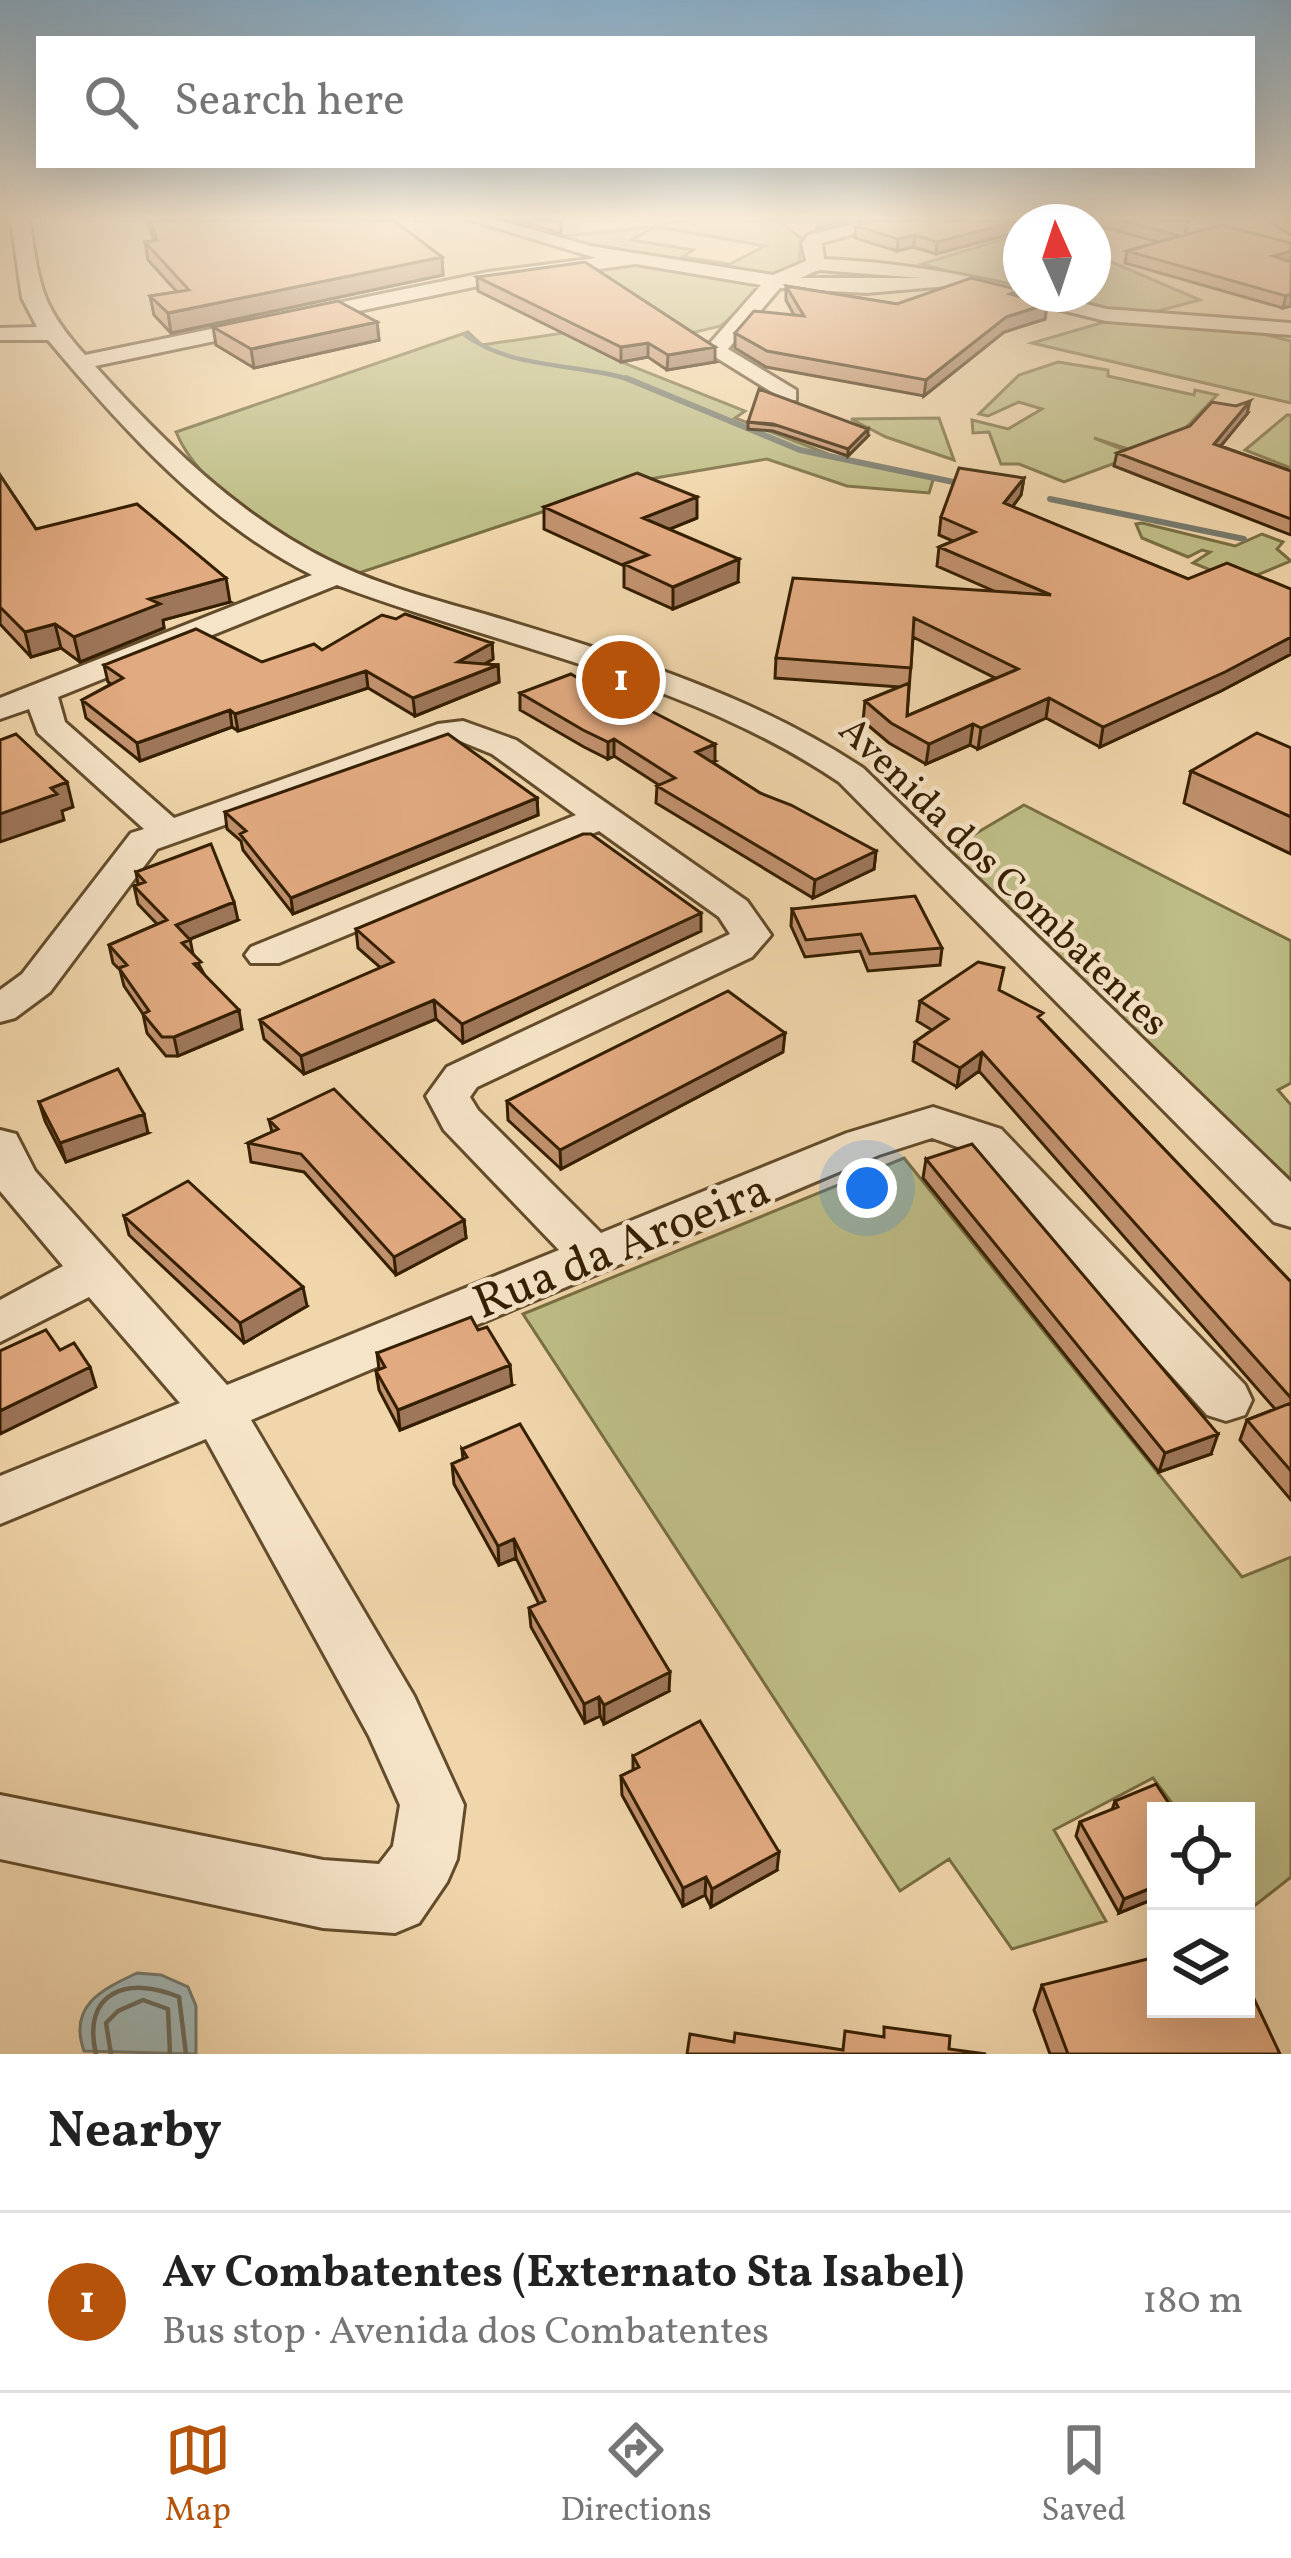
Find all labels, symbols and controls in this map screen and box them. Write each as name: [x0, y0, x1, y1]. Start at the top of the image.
search box: [36, 36, 1255, 168]
icon: search: [78, 69, 144, 135]
text: Search here: [174, 71, 405, 134]
north arrow: [1003, 204, 1111, 312]
pin: 1: [582, 635, 660, 725]
street label: Avenida dos Combatentes: [825, 706, 1179, 1050]
street label: Rua da Aroeira: [464, 1158, 781, 1338]
your location: [837, 1158, 897, 1218]
map controls: [1147, 1802, 1255, 2018]
button: locate: [1147, 1802, 1255, 1910]
button: layers: [1147, 1910, 1255, 2018]
text: Nearby: [48, 2097, 222, 2168]
text: Av Combatentes (Externato Sta Isabel): [162, 2243, 964, 2306]
text: 1: [79, 2275, 95, 2329]
text: 180 m: [1142, 2275, 1243, 2329]
text: Bus stop · Avenida dos Combatentes: [162, 2306, 769, 2360]
tab: Map: [165, 2417, 231, 2535]
tab: Directions: [560, 2417, 712, 2535]
tab: Saved: [1041, 2417, 1126, 2535]

